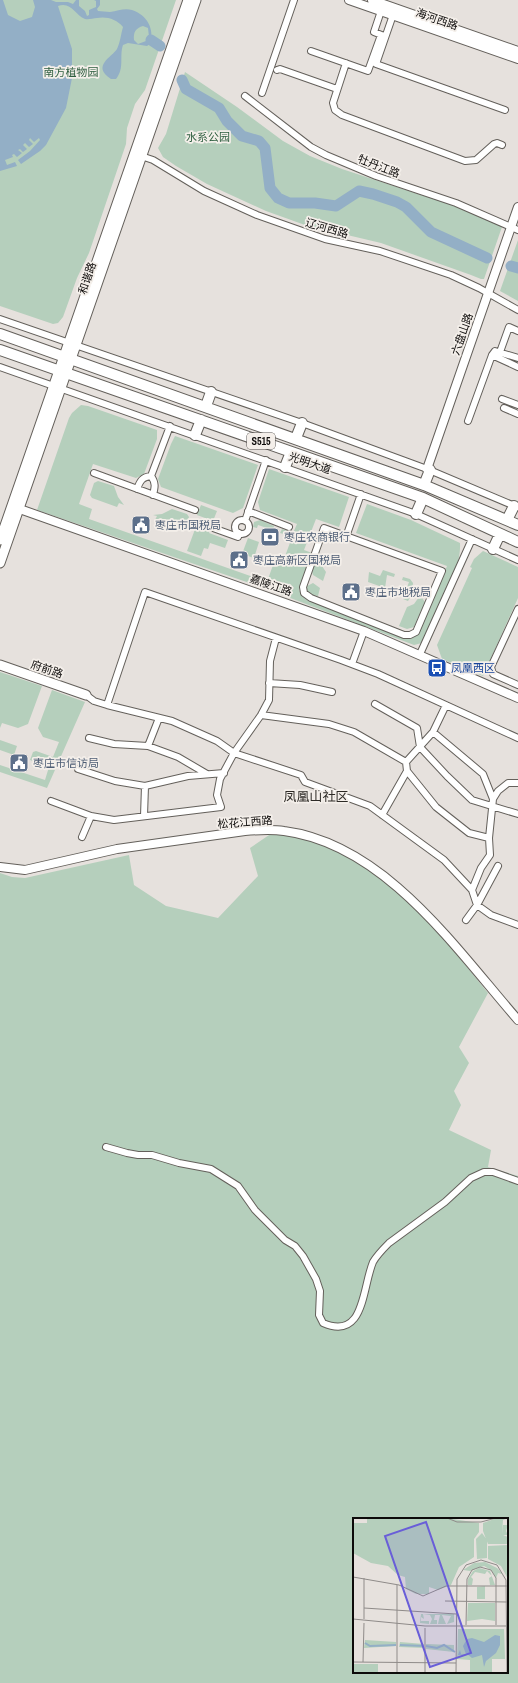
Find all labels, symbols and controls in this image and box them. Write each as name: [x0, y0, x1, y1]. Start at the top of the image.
street label: 海河西路: [414, 5, 460, 33]
park label: 南方植物园: [44, 65, 99, 79]
park label: 水系公园: [186, 130, 230, 144]
street label: 牡丹江路: [356, 152, 402, 180]
street label: 辽河西路: [304, 215, 350, 241]
street label: 和谐路: [75, 260, 99, 296]
street label: 六盘山路: [448, 311, 476, 357]
road number: S515: [247, 433, 275, 449]
street label: 光明大道: [287, 449, 333, 477]
public building icon: 枣庄市国税局: [130, 514, 152, 536]
place label: 枣庄市国税局: [155, 518, 221, 532]
bank icon: 枣庄农商银行: [259, 526, 281, 548]
place label: 枣庄农商银行: [284, 530, 350, 544]
public building icon: 枣庄高新区国税局: [228, 549, 250, 571]
place label: 枣庄高新区国税局: [253, 553, 341, 567]
street label: 嘉陵江路: [248, 571, 294, 599]
public building icon: 枣庄市地税局: [340, 581, 362, 603]
place label: 枣庄市地税局: [365, 585, 431, 599]
street label: 府前路: [29, 657, 65, 681]
bus stop icon: 凤凰西区: [426, 657, 448, 679]
place label: 凤凰西区: [451, 661, 495, 675]
public building icon: 枣庄市信访局: [8, 752, 30, 774]
place label: 枣庄市信访局: [33, 756, 99, 770]
district label: 凤凰山社区: [283, 788, 349, 805]
street label: 松花江西路: [217, 813, 273, 831]
inset map: [353, 1518, 508, 1673]

